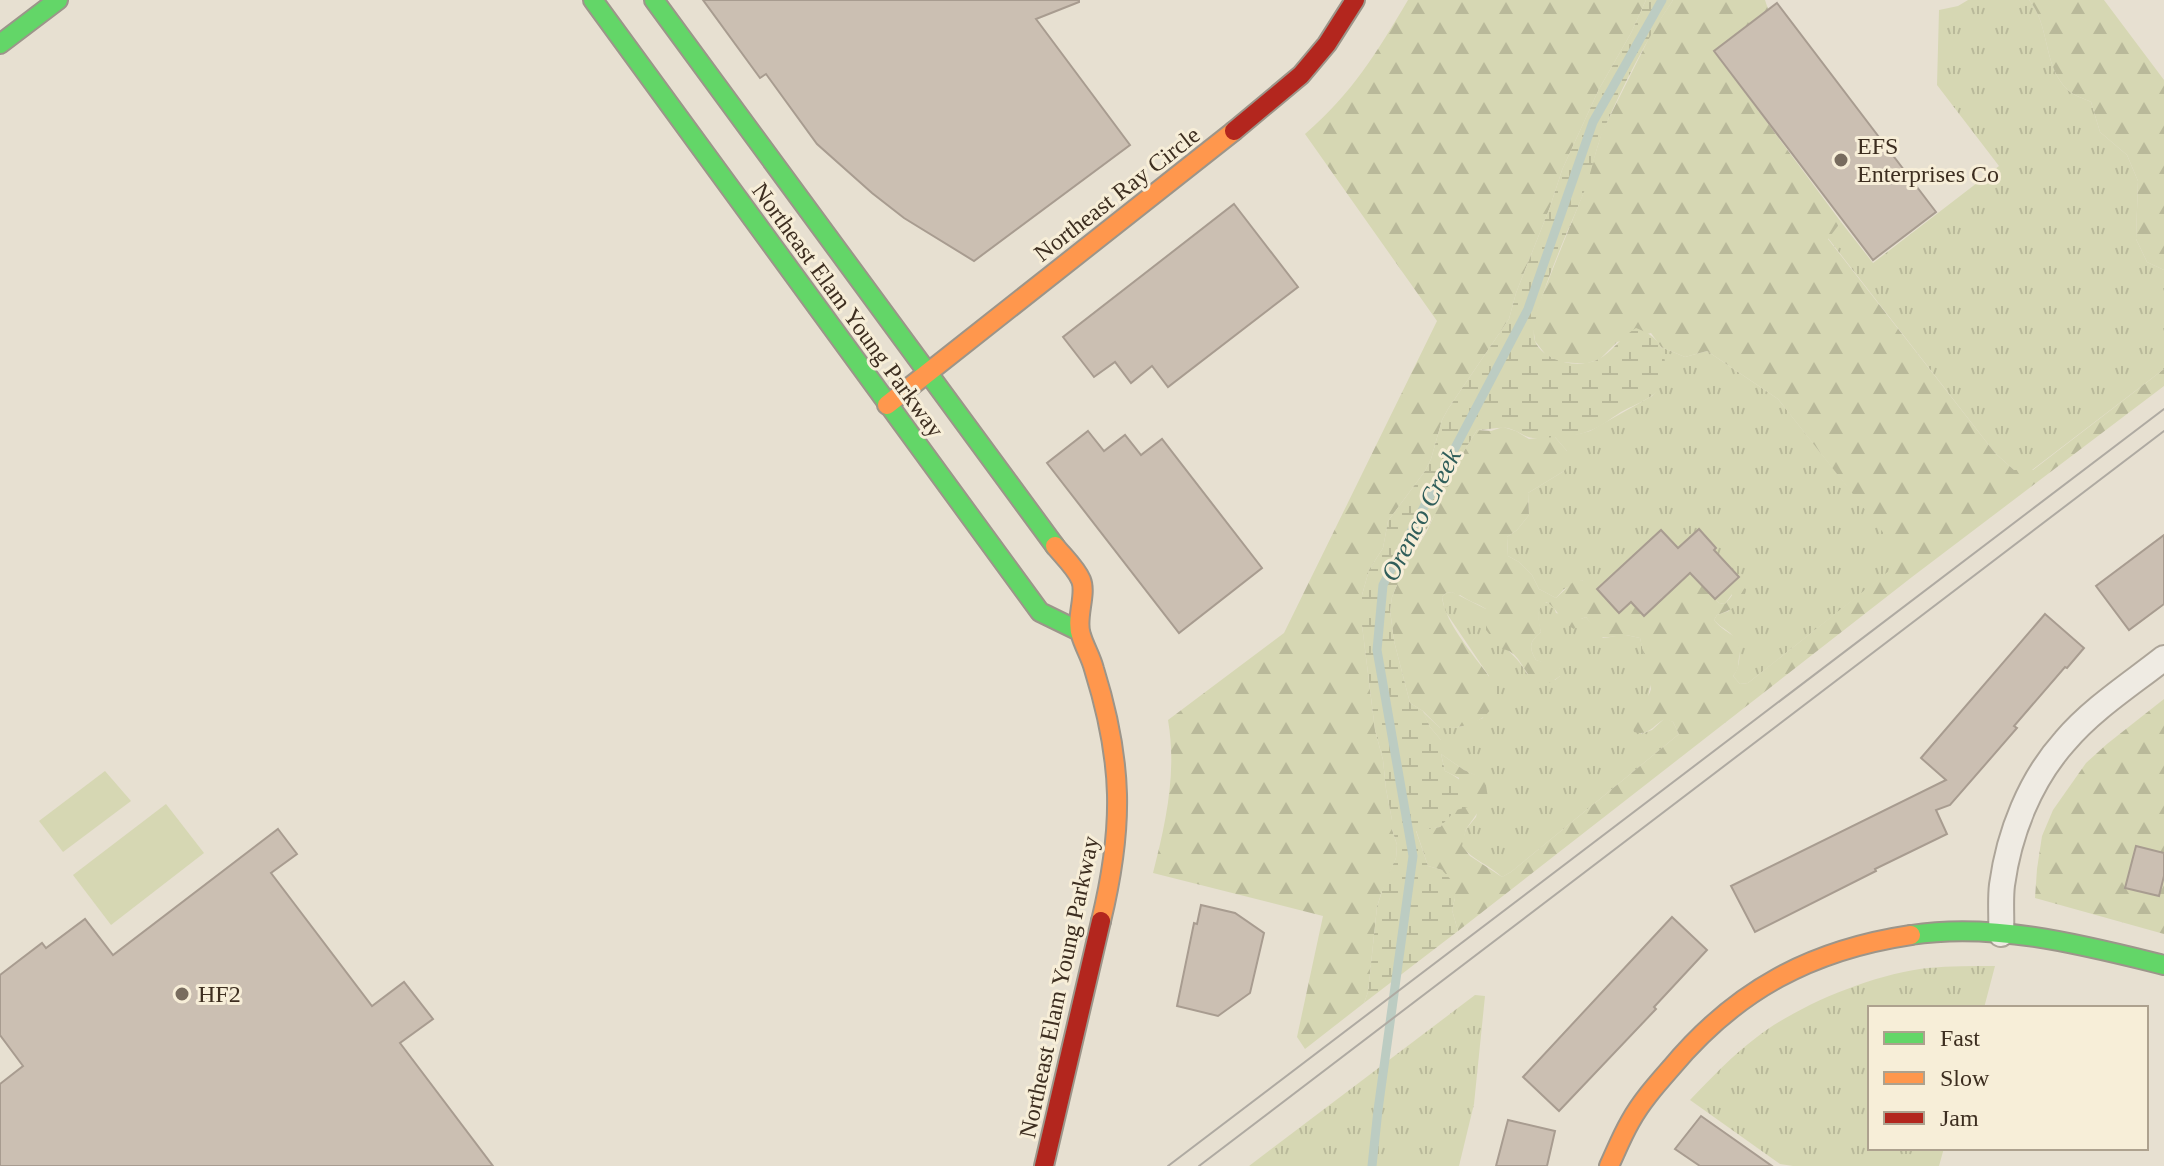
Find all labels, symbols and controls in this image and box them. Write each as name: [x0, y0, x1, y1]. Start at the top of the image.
street label: Northeast Ray Circle: [1029, 121, 1205, 267]
place label: EFS Enterprises Co: [1857, 133, 1999, 187]
marker: EFS Enterprises Co: [1832, 151, 1850, 169]
street label: Northeast Elam Young Parkway: [747, 178, 949, 442]
water label: Orenco Creek: [1375, 444, 1467, 586]
street label: Northeast Elam Young Parkway: [1014, 834, 1104, 1140]
place label: HF2: [198, 981, 241, 1007]
marker: HF2: [173, 985, 191, 1003]
legend: [1868, 1006, 2148, 1150]
text: Fast: [1940, 1025, 1980, 1051]
text: Slow: [1940, 1065, 1990, 1091]
text: Jam: [1940, 1105, 1979, 1131]

